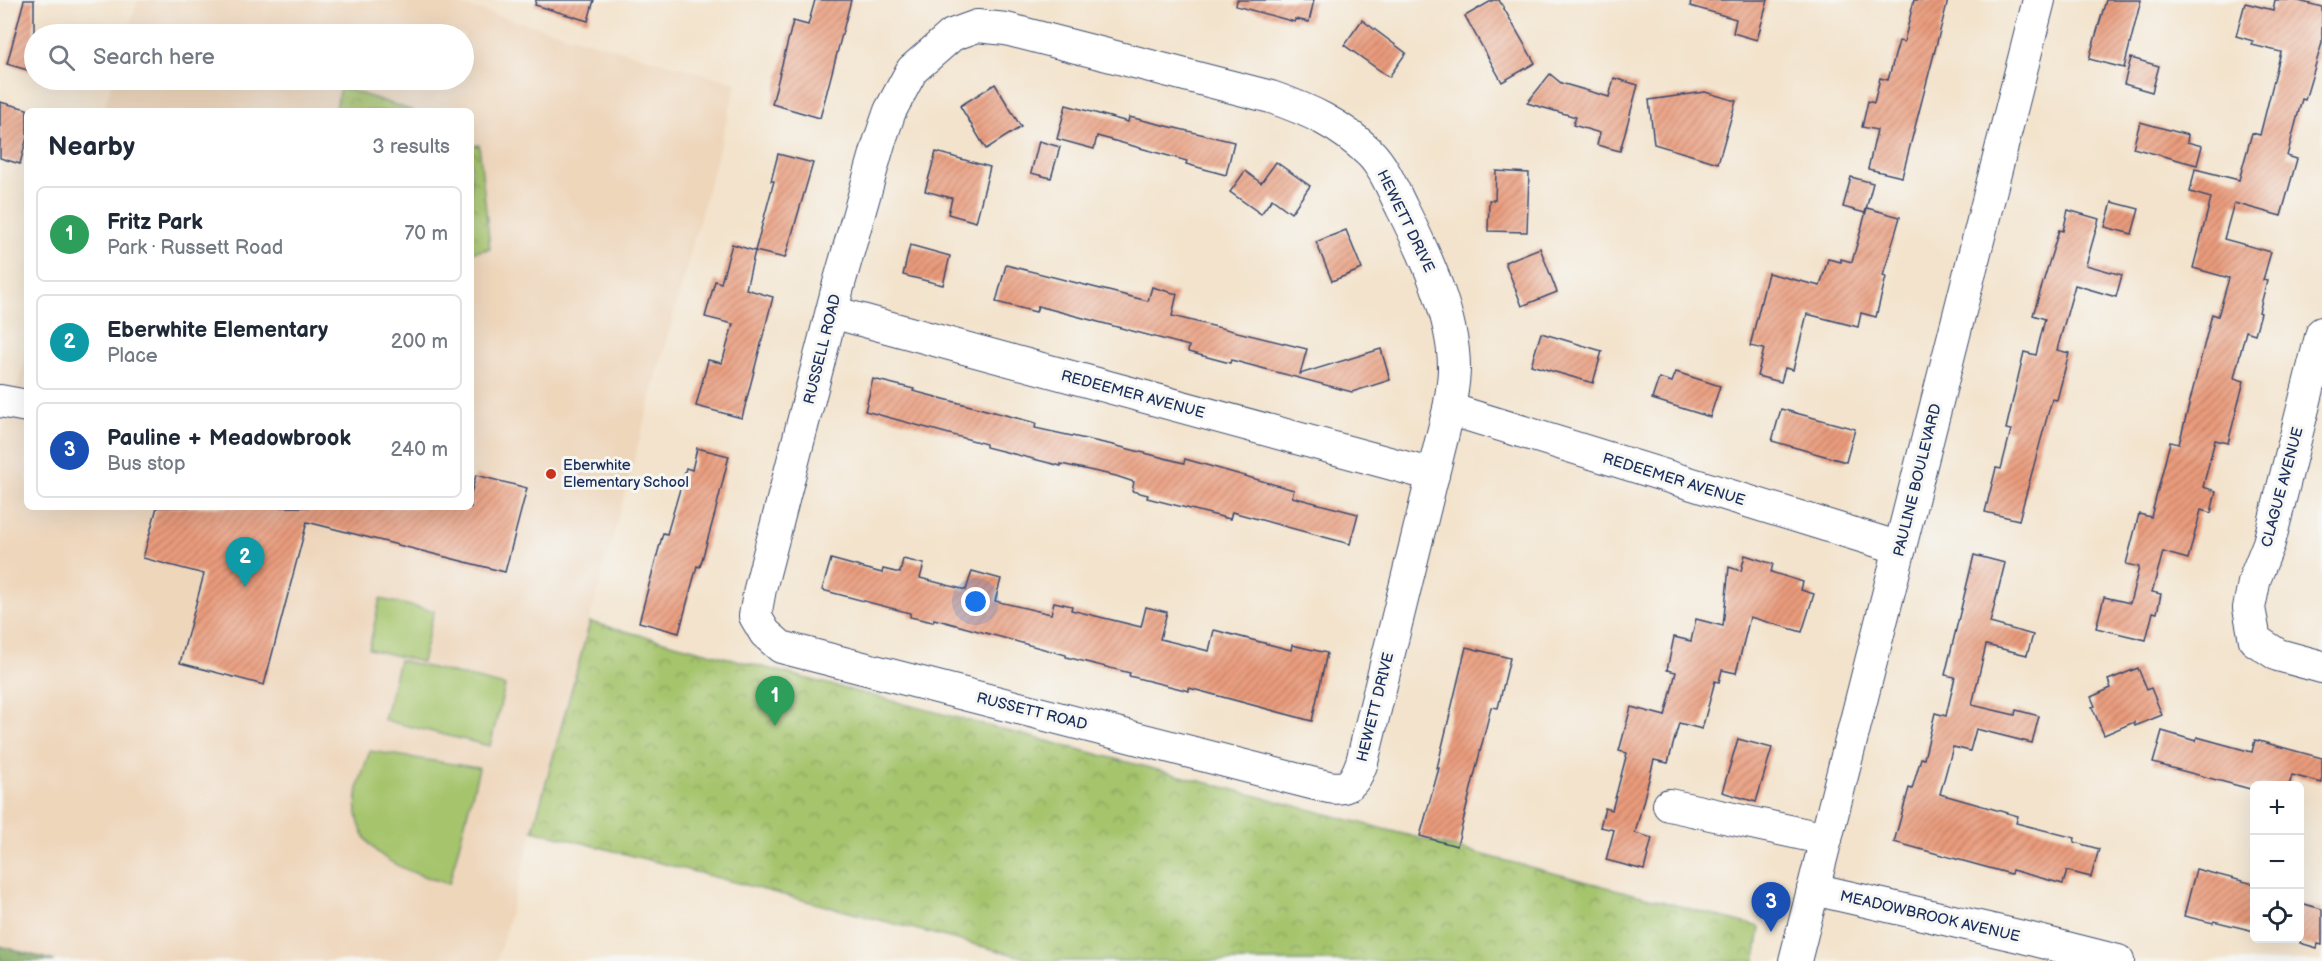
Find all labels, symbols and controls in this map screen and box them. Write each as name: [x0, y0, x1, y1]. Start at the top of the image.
search box: [24, 24, 474, 90]
icon: search: [45, 41, 78, 74]
text: Search here: [93, 44, 215, 71]
text: Nearby: [48, 132, 135, 163]
text: 3 results: [372, 135, 450, 159]
street label: HEWETT DRIVE: [1372, 167, 1439, 276]
text: Fritz Park: [107, 209, 203, 236]
text: 1: [65, 222, 74, 246]
text: 70 m: [404, 222, 448, 246]
text: Park · Russett Road: [107, 236, 283, 260]
street label: RUSSELL ROAD: [800, 292, 845, 406]
text: Eberwhite Elementary: [107, 317, 328, 344]
text: 2: [64, 330, 75, 354]
text: 200 m: [391, 330, 448, 354]
text: Place: [107, 344, 158, 368]
street label: REDEEMER AVENUE: [1059, 366, 1207, 423]
street label: PAULINE BOULEVARD: [1889, 402, 1946, 558]
text: Pauline + Meadowbrook: [107, 425, 351, 452]
street label: CLAGUE AVENUE: [2257, 425, 2308, 549]
text: 3: [64, 438, 75, 462]
text: 240 m: [391, 438, 448, 462]
street label: REDEEMER AVENUE: [1600, 449, 1747, 510]
text: Bus stop: [107, 452, 186, 476]
place label: Eberwhite Elementary School: [563, 456, 689, 492]
marker: Eberwhite Elementary School: [544, 467, 558, 481]
pin: 2: [226, 538, 264, 587]
your location: [961, 587, 990, 616]
street label: HEWETT DRIVE: [1353, 650, 1398, 764]
pin: 1: [756, 676, 794, 726]
street label: RUSSETT ROAD: [975, 689, 1089, 734]
map controls: [2250, 781, 2304, 943]
button: +: [2250, 781, 2304, 835]
button: −: [2250, 835, 2304, 889]
pin: 3: [1752, 882, 1790, 932]
street label: MEADOWBROOK AVENUE: [1838, 887, 2022, 946]
button: locate: [2250, 889, 2304, 943]

